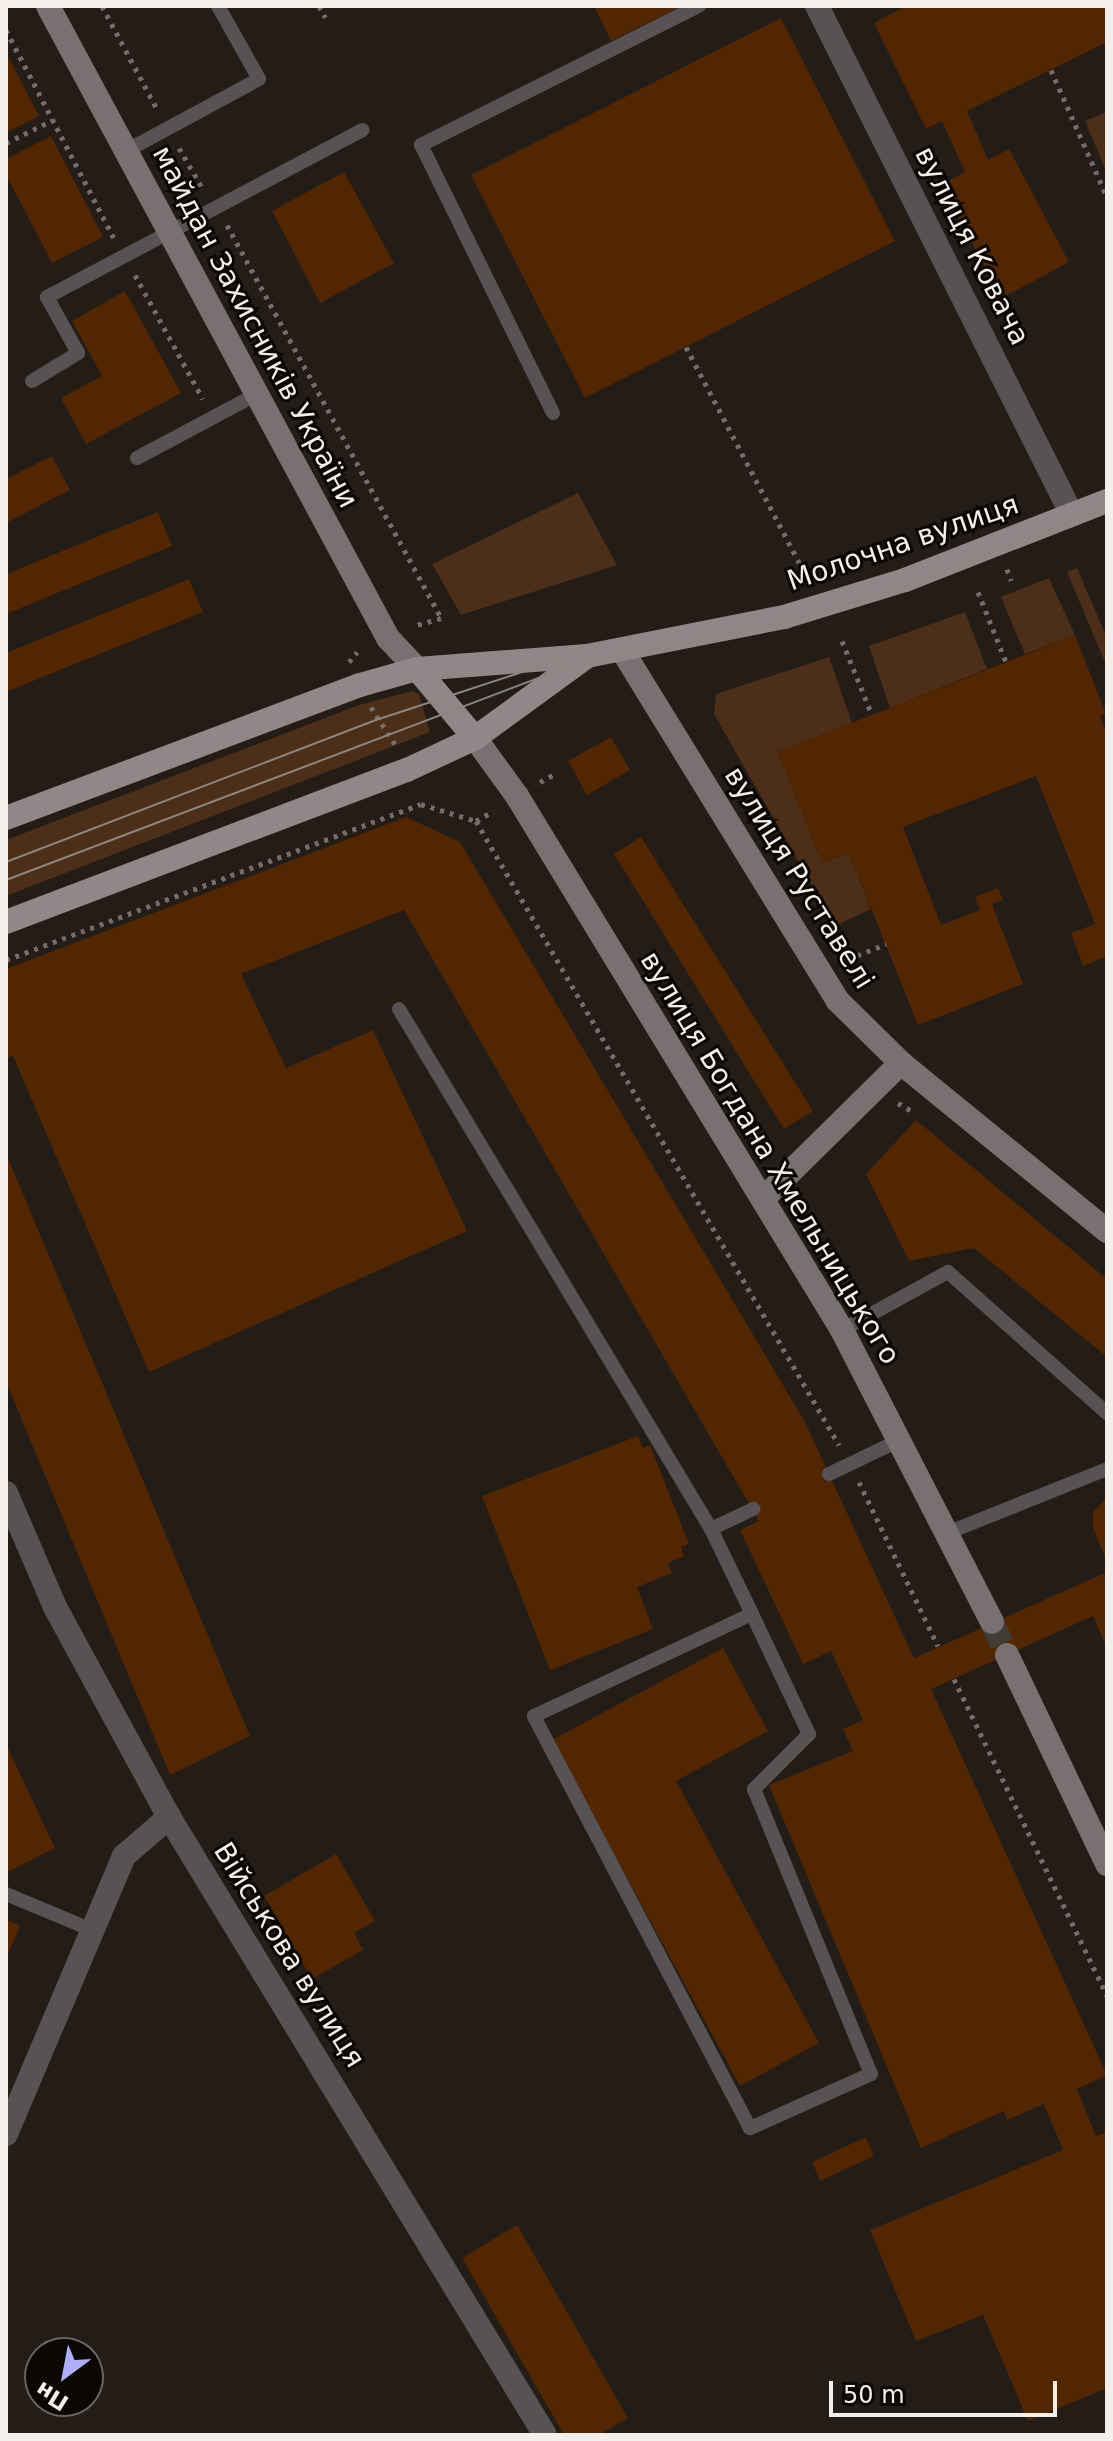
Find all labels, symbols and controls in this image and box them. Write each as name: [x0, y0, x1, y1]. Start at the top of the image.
street label: майдан Захисників України: [145, 140, 365, 514]
street label: вулиця Ковача: [907, 141, 1037, 351]
street label: Молочна вулиця: [783, 488, 1023, 598]
street label: вулиця Руставелі: [717, 761, 881, 995]
street label: вулиця Богдана Хмельницького: [633, 945, 907, 1371]
street label: Військова вулиця: [206, 1836, 372, 2074]
north arrow: [24, 2337, 104, 2417]
scale bar: [833, 2365, 1061, 2415]
text: Пн: [31, 2377, 73, 2416]
text: 50 m: [843, 2381, 905, 2409]

